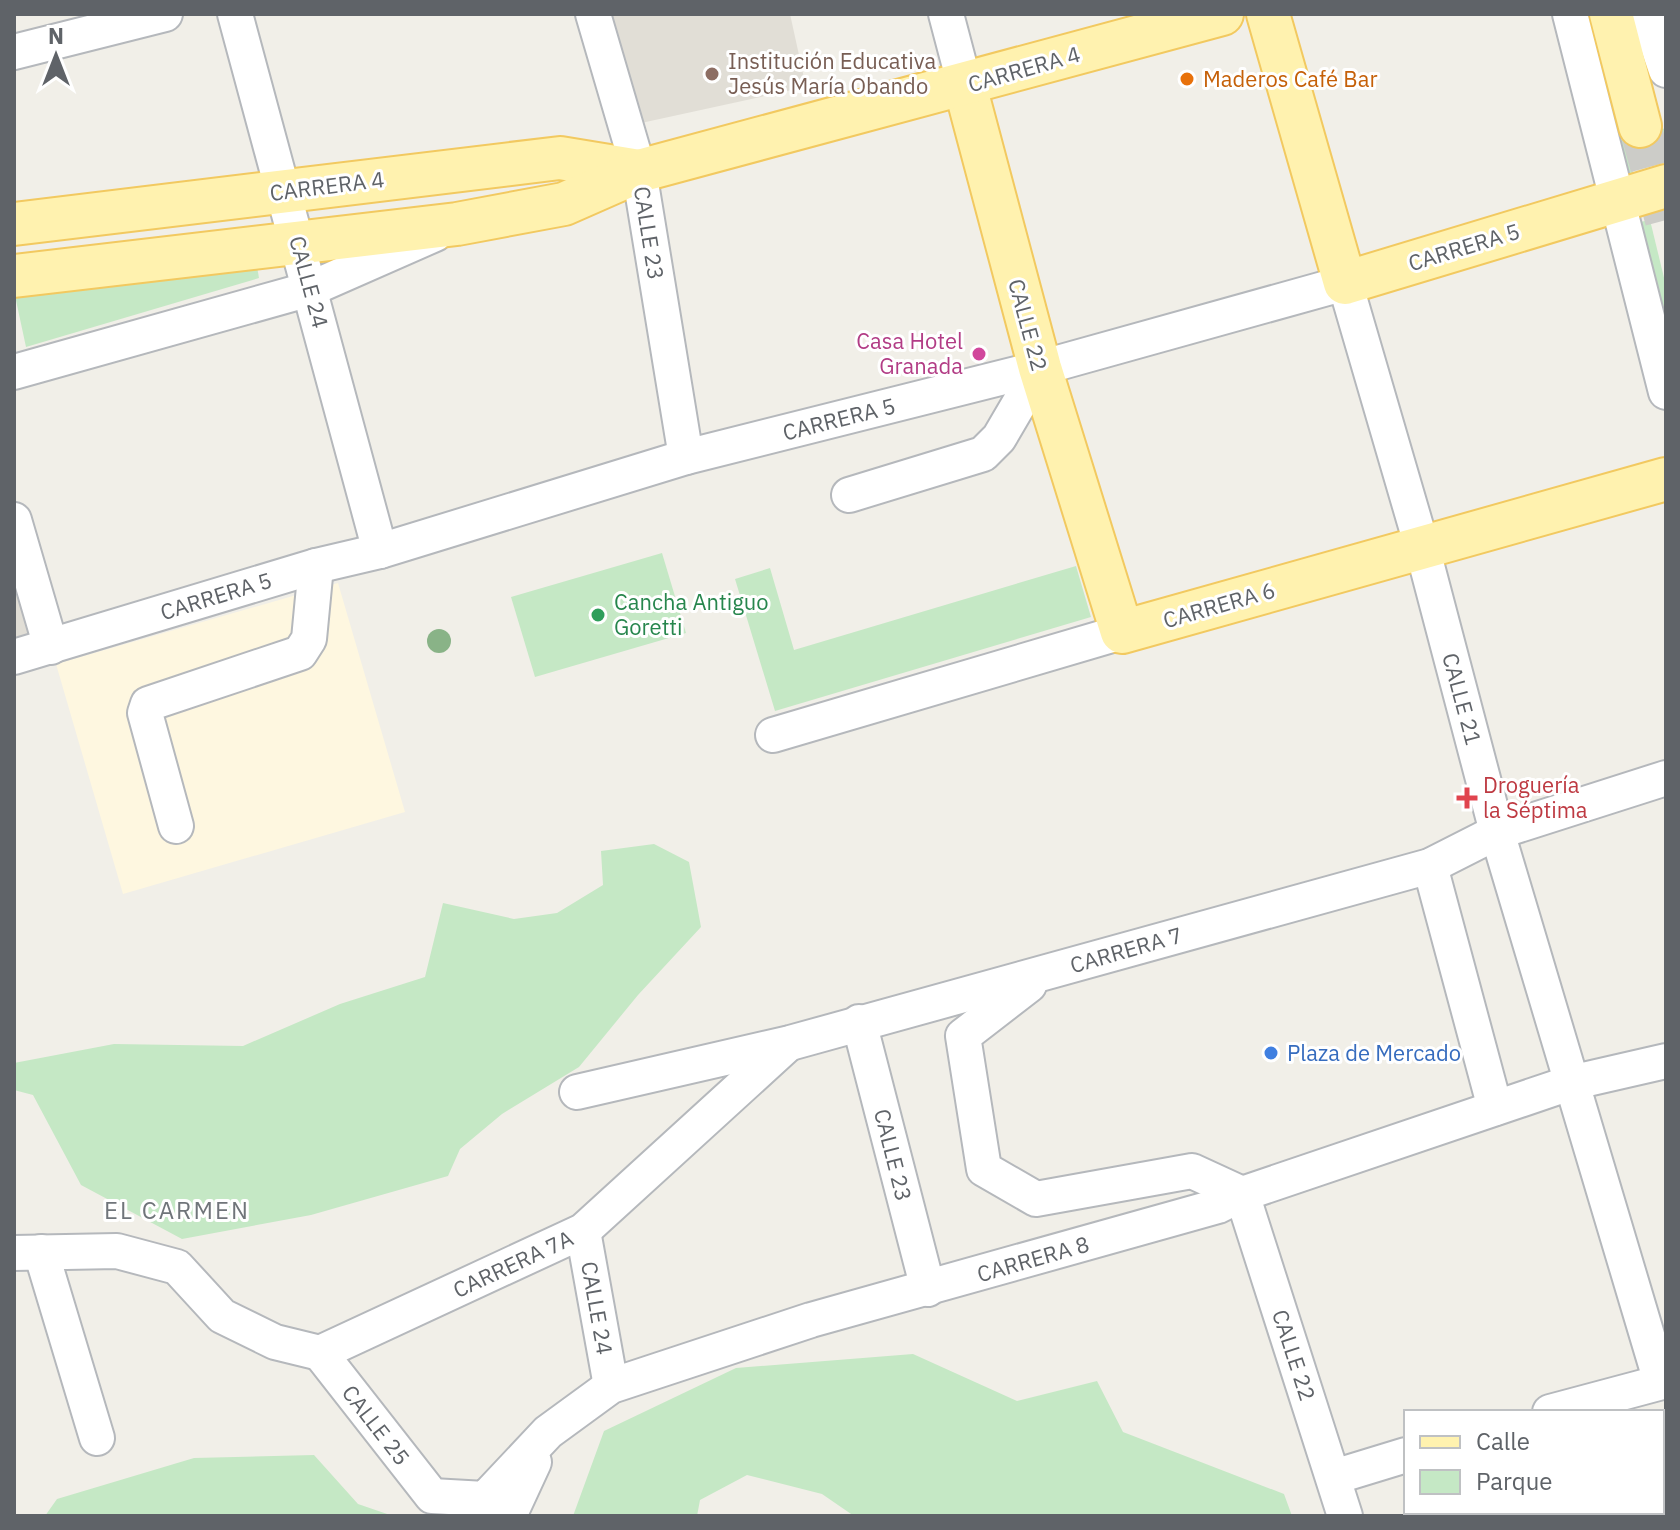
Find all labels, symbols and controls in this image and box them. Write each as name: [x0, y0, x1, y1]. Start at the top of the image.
north arrow: [16, 16, 96, 96]
text: N: [48, 21, 64, 50]
street label: CARRERA 4: [964, 39, 1083, 98]
place label: Institución Educativa Jesús María Obando: [728, 46, 936, 100]
place label: Maderos Café Bar: [1203, 64, 1378, 93]
marker: Institución Educativa Jesús María Obando: [703, 65, 721, 83]
marker: Maderos Café Bar: [1178, 70, 1196, 88]
street label: CARRERA 4: [268, 164, 386, 207]
street label: CALLE 23: [628, 184, 671, 282]
street label: CARRERA 5: [1404, 216, 1523, 277]
street label: CALLE 24: [283, 233, 336, 331]
street label: CALLE 22: [1002, 276, 1055, 374]
place label: Casa Hotel Granada: [856, 326, 963, 380]
marker: Casa Hotel Granada: [970, 345, 988, 363]
street label: CARRERA 5: [779, 390, 898, 447]
street label: CARRERA 5: [156, 565, 275, 626]
street label: CARRERA 6: [1159, 575, 1278, 634]
place label: Cancha Antiguo Goretti: [614, 587, 769, 641]
marker: Cancha Antiguo Goretti: [589, 606, 607, 624]
street label: CALLE 21: [1436, 650, 1489, 748]
place label: Droguería la Séptima: [1483, 770, 1588, 824]
marker: Droguería la Séptima: [1458, 789, 1476, 807]
street label: CARRERA 7: [1066, 920, 1185, 979]
place label: Plaza de Mercado: [1287, 1038, 1461, 1067]
marker: Plaza de Mercado: [1262, 1044, 1280, 1062]
street label: CALLE 23: [868, 1106, 919, 1204]
district label: EL CARMEN: [104, 1194, 250, 1226]
street label: CARRERA 7A: [448, 1223, 578, 1304]
street label: CARRERA 8: [973, 1229, 1092, 1288]
street label: CALLE 24: [575, 1259, 620, 1357]
street label: CALLE 22: [1266, 1306, 1323, 1404]
street label: CALLE 25: [336, 1379, 417, 1471]
legend: [1404, 1410, 1664, 1514]
text: Calle: [1476, 1425, 1530, 1457]
text: Parque: [1476, 1465, 1553, 1497]

